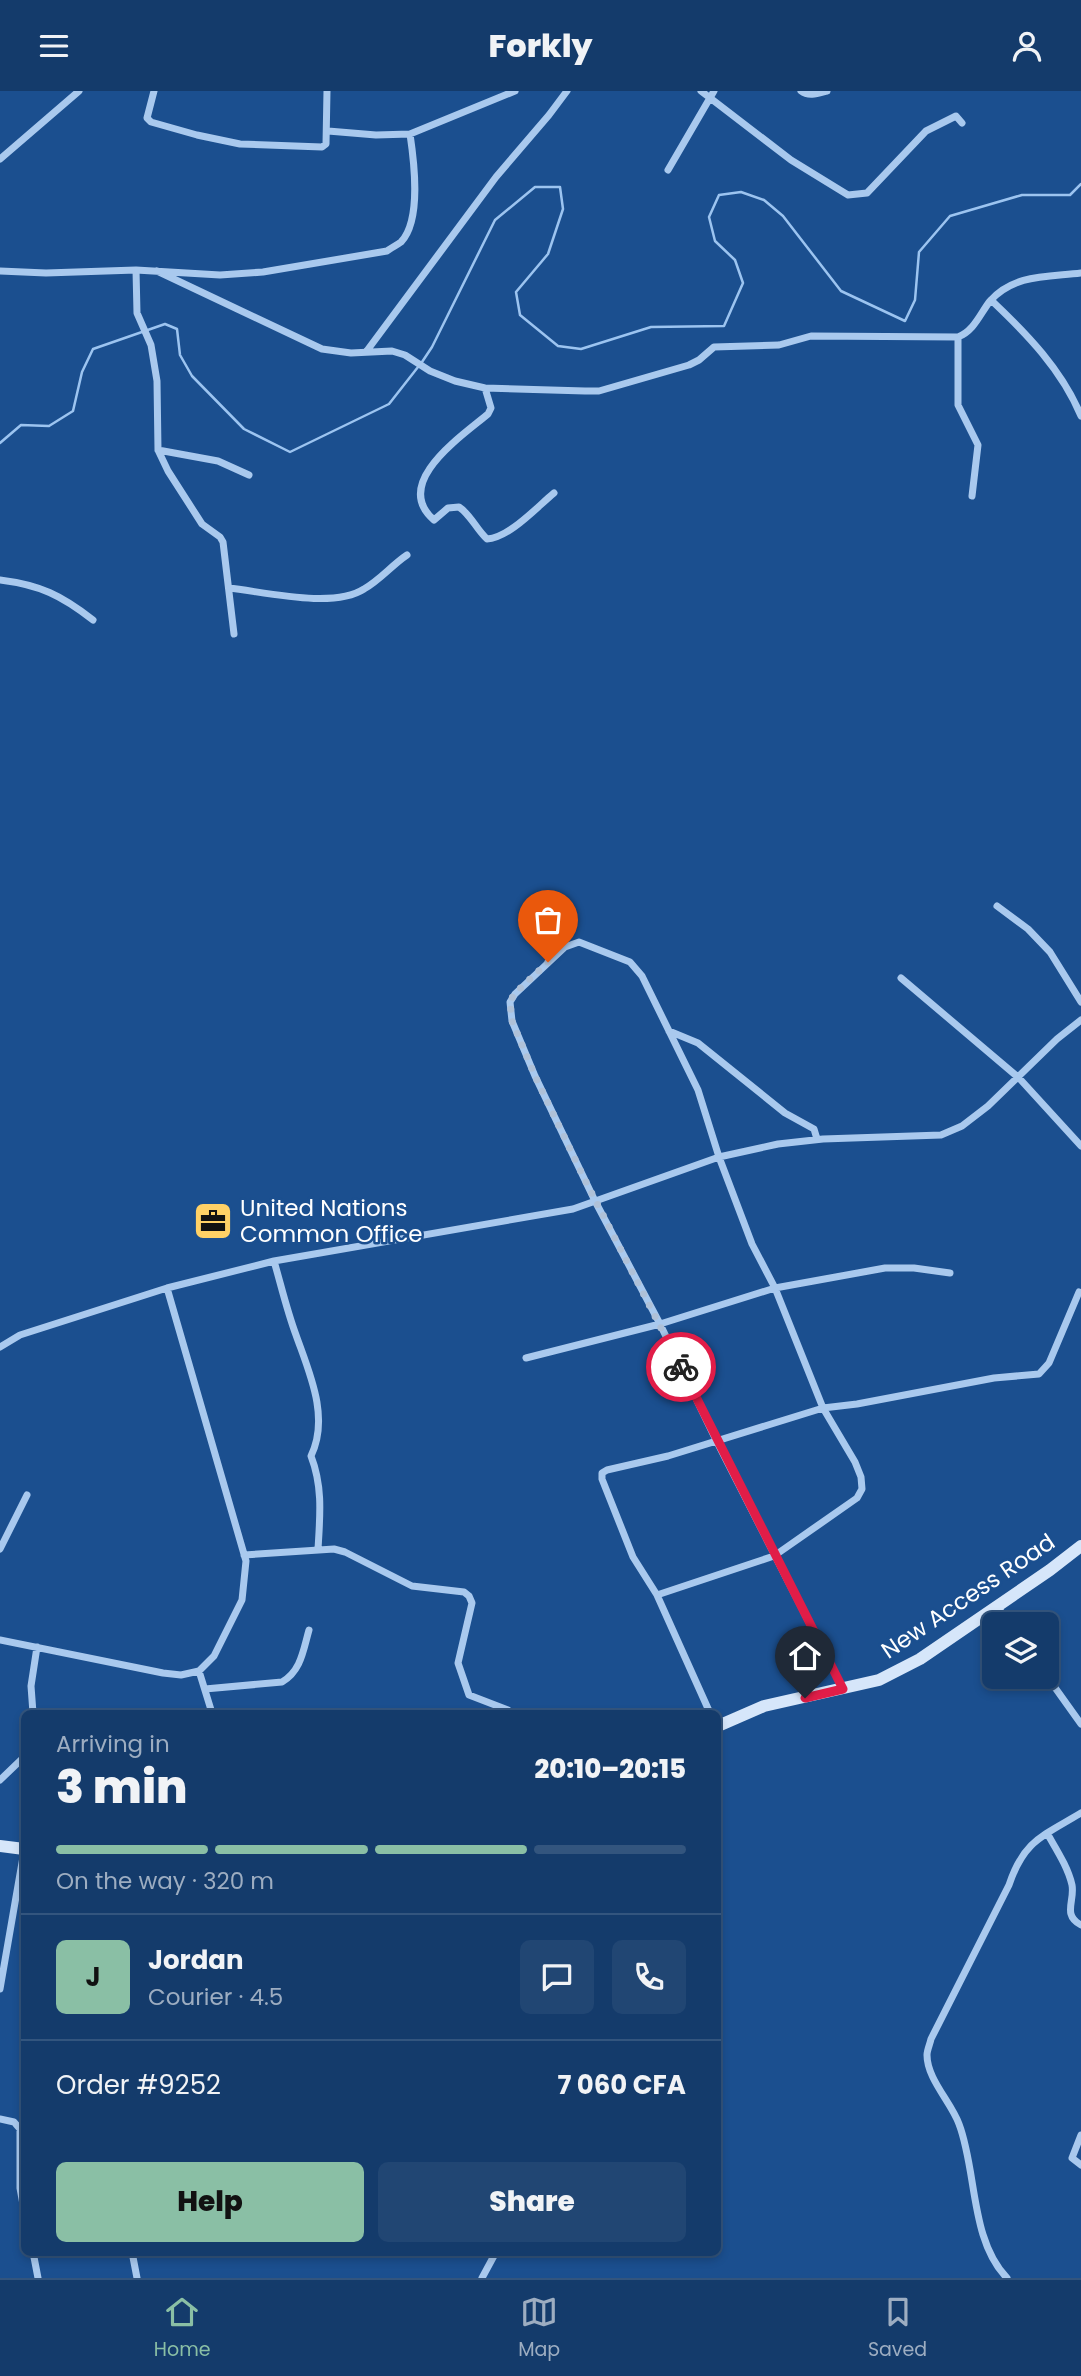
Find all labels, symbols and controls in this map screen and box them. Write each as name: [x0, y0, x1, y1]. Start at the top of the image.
text: Forkly: [488, 23, 593, 68]
icon: menu: [35, 27, 73, 65]
icon: person: [1008, 27, 1046, 65]
pin: [518, 890, 578, 962]
icon: bag: [529, 901, 567, 939]
place label: United Nations Common Office: [240, 1192, 423, 1250]
office icon: United Nations Common Office: [192, 1200, 234, 1242]
courier: [646, 1332, 716, 1402]
icon: bike: [662, 1348, 700, 1386]
street label: New Access Road: [875, 1526, 1061, 1666]
map controls: [982, 1612, 1059, 1689]
button: layers: [982, 1612, 1059, 1689]
pin: [775, 1626, 835, 1698]
icon: home: [786, 1637, 824, 1675]
text: Arriving in: [56, 1728, 170, 1760]
text: 20:10–20:15: [534, 1751, 686, 1787]
text: 3 min: [56, 1755, 188, 1819]
text: On the way · 320 m: [56, 1865, 274, 1897]
button: chat: [520, 1940, 594, 2014]
button: phone: [612, 1940, 686, 2014]
text: Jordan: [148, 1942, 244, 1978]
text: J: [85, 1959, 101, 1995]
text: Courier · 4.5: [148, 1981, 283, 2013]
text: Order #9252: [56, 2067, 221, 2103]
text: 7 060 CFA: [557, 2067, 686, 2103]
button: Help: [56, 2162, 364, 2242]
button: Share: [378, 2162, 686, 2242]
tab: Home: [154, 2293, 211, 2364]
tab: Map: [518, 2293, 560, 2364]
tab: Saved: [868, 2293, 927, 2364]

